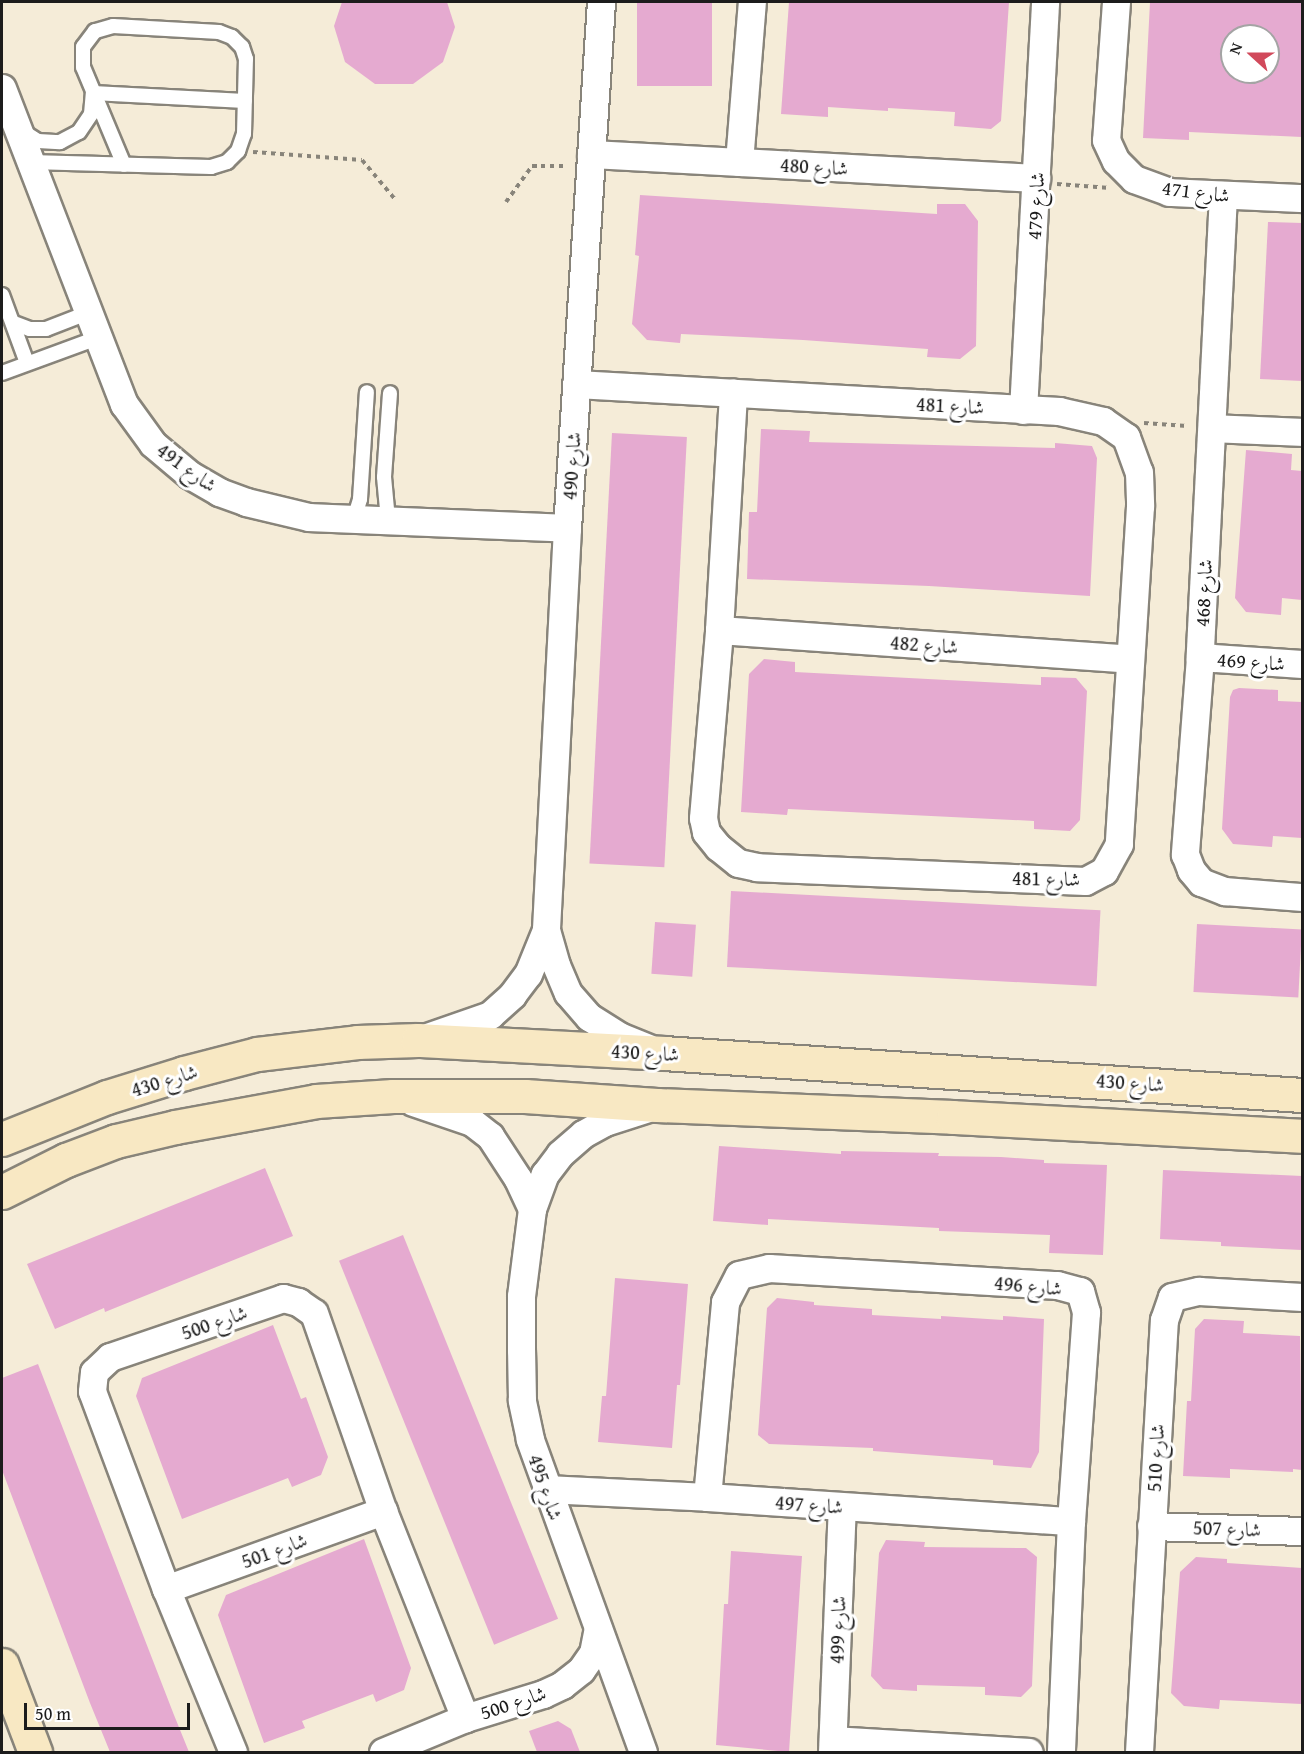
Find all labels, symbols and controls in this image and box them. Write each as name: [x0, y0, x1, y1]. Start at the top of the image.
north arrow: [1220, 24, 1280, 84]
text: N: [1222, 39, 1248, 58]
street label: شارع 480: [779, 152, 849, 180]
street label: شارع 479: [1021, 171, 1049, 241]
street label: شارع 471: [1161, 175, 1231, 207]
street label: شارع 481: [915, 391, 985, 419]
street label: شارع 490: [557, 431, 585, 501]
street label: شارع 491: [152, 437, 222, 497]
street label: شارع 468: [1189, 558, 1217, 628]
street label: شارع 482: [889, 630, 959, 658]
street label: شارع 469: [1216, 647, 1286, 675]
street label: شارع 481: [1012, 865, 1080, 891]
street label: شارع 430: [610, 1038, 680, 1066]
street label: شارع 430: [128, 1059, 200, 1101]
street label: شارع 430: [1095, 1068, 1165, 1096]
street label: شارع 496: [993, 1270, 1063, 1300]
street label: شارع 500: [178, 1300, 250, 1344]
street label: شارع 510: [1141, 1423, 1169, 1493]
street label: شارع 495: [524, 1451, 568, 1523]
street label: شارع 497: [774, 1490, 844, 1518]
street label: شارع 507: [1193, 1515, 1261, 1541]
street label: شارع 501: [238, 1527, 310, 1573]
street label: شارع 499: [824, 1596, 850, 1664]
street label: شارع 500: [477, 1680, 549, 1724]
scale bar: [27, 1691, 194, 1729]
text: 50 m: [35, 1700, 71, 1727]

